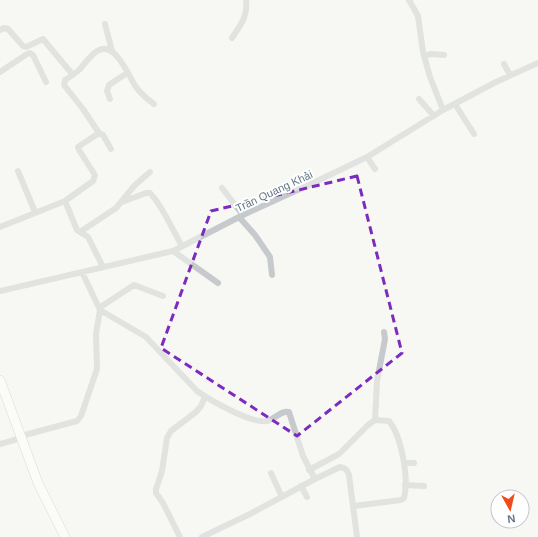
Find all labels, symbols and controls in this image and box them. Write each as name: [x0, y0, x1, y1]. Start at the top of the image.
street label: Trần Quang Khải: [234, 168, 314, 214]
north arrow: [490, 489, 530, 529]
text: N: [507, 512, 516, 525]

